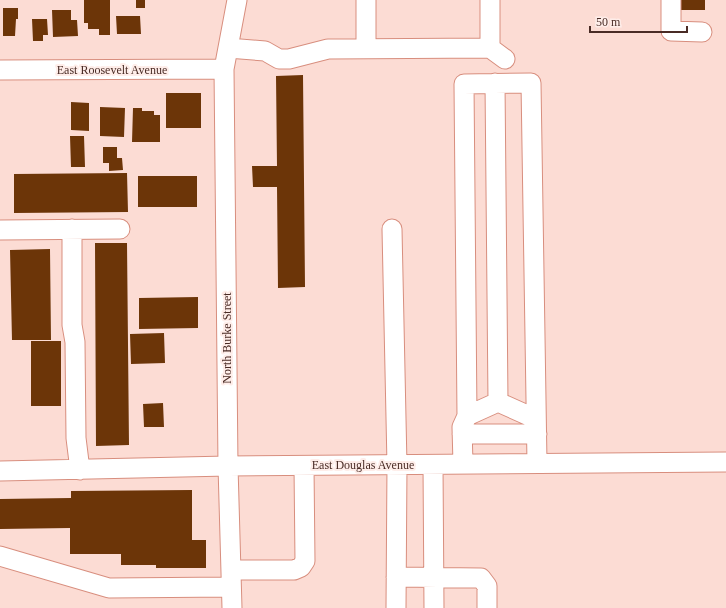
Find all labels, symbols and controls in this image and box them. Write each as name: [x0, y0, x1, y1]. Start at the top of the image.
scale bar: [590, 8, 687, 34]
text: 50 m: [596, 15, 621, 29]
street label: East Roosevelt Avenue: [57, 63, 167, 77]
street label: North Burke Street: [220, 292, 234, 384]
street label: East Douglas Avenue: [312, 458, 414, 472]

